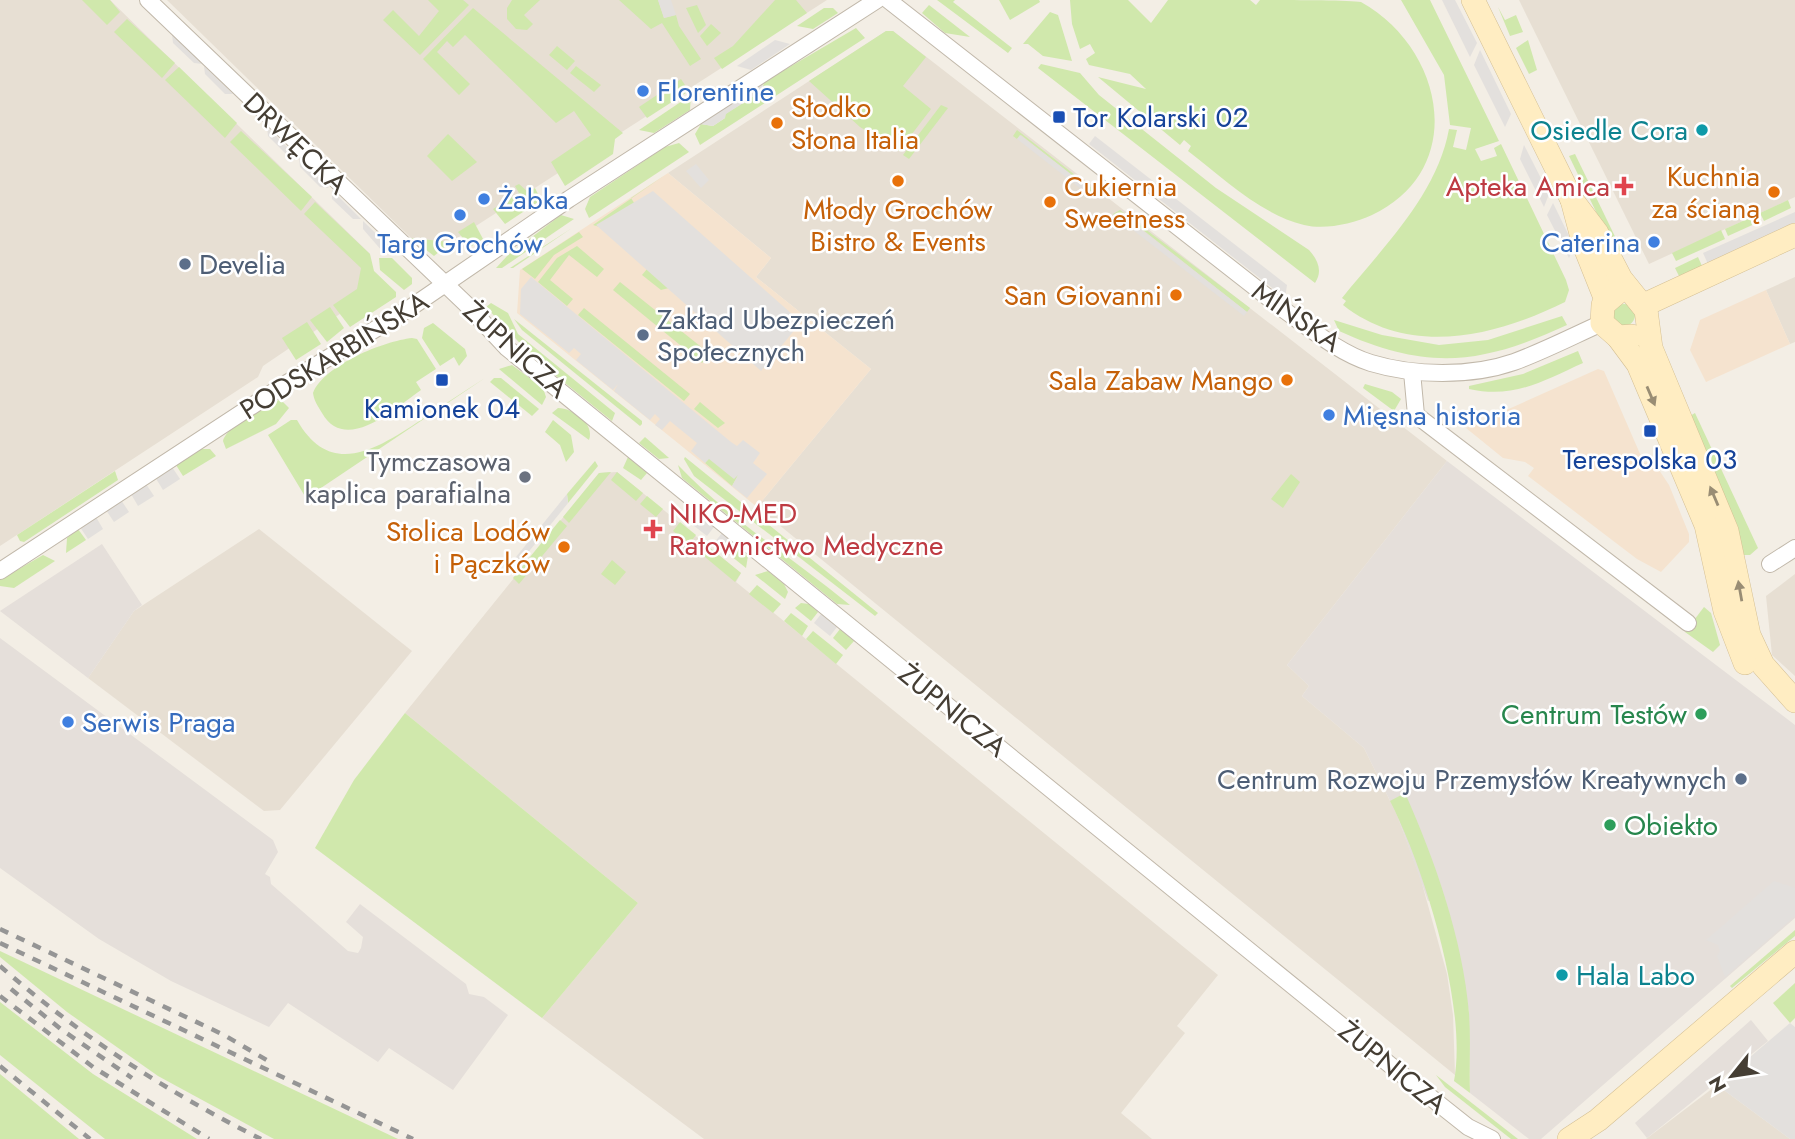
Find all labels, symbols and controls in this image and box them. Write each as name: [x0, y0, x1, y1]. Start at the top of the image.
place label: Florentine: [657, 71, 774, 112]
street label: DRWĘCKA: [234, 83, 357, 204]
marker: Florentine: [635, 83, 651, 99]
place label: Słodko Słona Italia: [791, 87, 919, 160]
place label: Tor Kolarski 02: [1073, 97, 1248, 138]
marker: Tor Kolarski 02: [1051, 109, 1067, 125]
place label: Osiedle Cora: [1530, 110, 1688, 151]
marker: Słodko Słona Italia: [769, 115, 785, 131]
marker: Osiedle Cora: [1694, 122, 1710, 138]
place label: Kuchnia za ścianą: [1652, 156, 1760, 229]
place label: Cukiernia Sweetness: [1064, 166, 1185, 239]
place label: Apteka Amica: [1446, 166, 1610, 207]
marker: Młody Grochów Bistro & Events: [890, 173, 906, 189]
marker: Apteka Amica: [1616, 178, 1632, 194]
place label: Żabka: [498, 179, 568, 220]
marker: Kuchnia za ścianą: [1766, 184, 1782, 200]
place label: Młody Grochów Bistro & Events: [803, 189, 993, 262]
marker: Żabka: [476, 191, 492, 207]
marker: Cukiernia Sweetness: [1042, 194, 1058, 210]
marker: Targ Grochów: [452, 207, 468, 223]
place label: Caterina: [1541, 222, 1640, 263]
place label: Targ Grochów: [377, 223, 543, 264]
marker: Caterina: [1646, 234, 1662, 250]
place label: Develia: [199, 244, 286, 285]
marker: Develia: [177, 256, 193, 272]
street label: MIŃSKA: [1244, 271, 1350, 362]
place label: San Giovanni: [1004, 275, 1162, 316]
street label: PODSKARBIŃSKA: [232, 281, 437, 430]
marker: San Giovanni: [1168, 287, 1184, 303]
street label: ŻUPNICZA: [454, 291, 578, 408]
place label: Zakład Ubezpieczeń Społecznych: [657, 299, 895, 372]
marker: Zakład Ubezpieczeń Społecznych: [635, 327, 651, 343]
place label: Sala Zabaw Mango: [1048, 360, 1273, 401]
marker: Kamionek 04: [434, 372, 450, 388]
marker: Sala Zabaw Mango: [1279, 372, 1295, 388]
one-way arrow: [1645, 386, 1657, 406]
place label: Kamionek 04: [364, 388, 520, 429]
place label: Mięsna historia: [1343, 395, 1521, 436]
marker: Mięsna historia: [1321, 407, 1337, 423]
marker: Terespolska 03: [1642, 423, 1658, 439]
place label: Terespolska 03: [1563, 439, 1737, 480]
place label: Tymczasowa kaplica parafialna: [304, 441, 511, 514]
marker: Tymczasowa kaplica parafialna: [517, 469, 533, 485]
one-way arrow: [1708, 486, 1720, 506]
place label: NIKO-MED Ratownictwo Medyczne: [669, 493, 944, 566]
place label: Stolica Lodów i Pączków: [386, 511, 550, 584]
marker: NIKO-MED Ratownictwo Medyczne: [643, 519, 663, 539]
marker: Stolica Lodów i Pączków: [556, 539, 572, 555]
one-way arrow: [1734, 580, 1745, 602]
street label: ŻUPNICZA: [890, 654, 1016, 767]
place label: Centrum Testów: [1501, 694, 1687, 735]
place label: Serwis Praga: [82, 702, 236, 743]
marker: Centrum Testów: [1693, 706, 1709, 722]
marker: Serwis Praga: [60, 714, 76, 730]
place label: Centrum Rozwoju Przemysłów Kreatywnych: [1217, 759, 1727, 800]
marker: Centrum Rozwoju Przemysłów Kreatywnych: [1733, 771, 1749, 787]
place label: Obiekto: [1624, 805, 1718, 846]
marker: Obiekto: [1602, 817, 1618, 833]
place label: Hala Labo: [1576, 955, 1695, 996]
marker: Hala Labo: [1554, 967, 1570, 983]
street label: ŻUPNICZA: [1330, 1011, 1456, 1124]
north arrow: [1697, 1041, 1767, 1111]
text: N: [1702, 1071, 1733, 1098]

